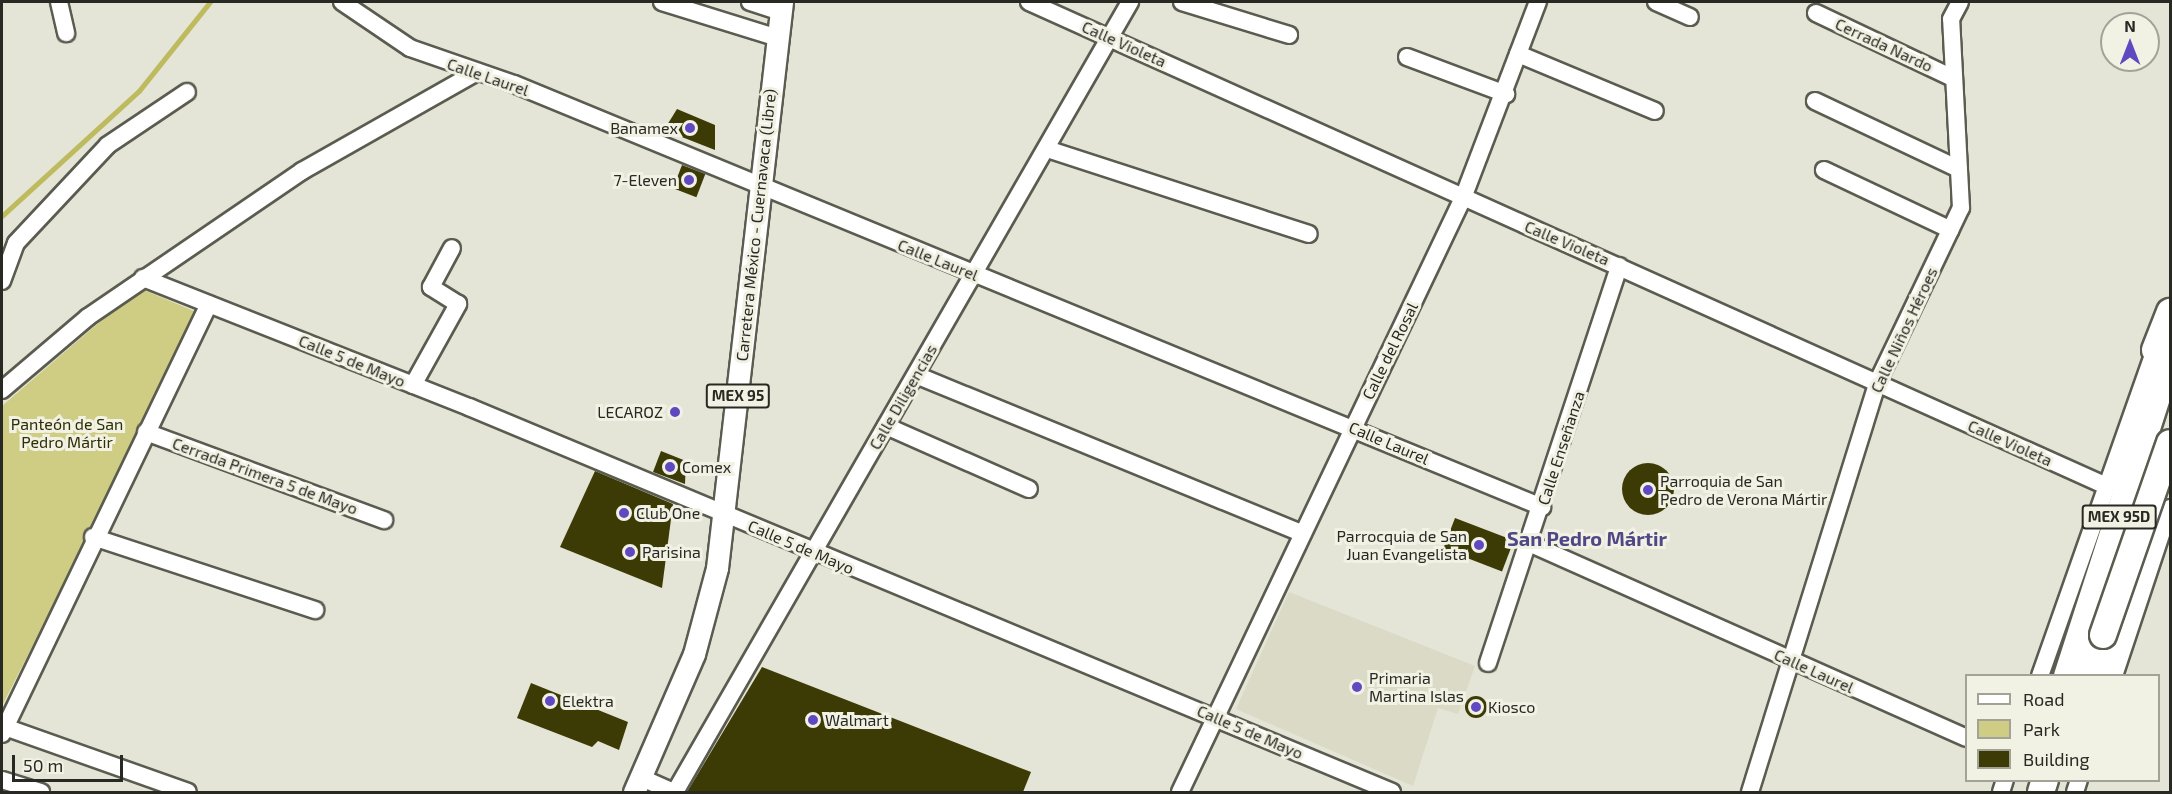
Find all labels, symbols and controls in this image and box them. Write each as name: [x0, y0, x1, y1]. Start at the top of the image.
north arrow: [2100, 12, 2160, 72]
street label: Cerrada Nardo: [1832, 14, 1936, 76]
text: N: [2124, 16, 2136, 35]
street label: Calle Violeta: [1079, 17, 1169, 71]
street label: Calle Laurel: [445, 54, 531, 100]
street label: Carretera México - Cuernavaca (Libre): [732, 88, 780, 362]
place label: Banamex: [610, 118, 678, 138]
marker: Banamex: [683, 121, 697, 135]
place label: 7-Eleven: [613, 170, 677, 190]
marker: 7-Eleven: [682, 173, 696, 187]
street label: Calle Violeta: [1522, 216, 1612, 270]
street label: Calle Laurel: [895, 235, 981, 285]
street label: Calle Niños Héroes: [1867, 264, 1941, 396]
street label: Calle del Rosal: [1358, 299, 1422, 403]
street label: Calle 5 de Mayo: [296, 331, 408, 391]
street label: Calle Diligencias: [865, 341, 941, 453]
road number: MEX 95: [705, 384, 771, 408]
street label: Calle Enseñanza: [1534, 389, 1588, 507]
place label: LECAROZ: [597, 402, 663, 422]
marker: LECAROZ: [668, 405, 682, 419]
park label: Panteón de San Pedro Mártir: [11, 414, 123, 452]
street label: Calle Violeta: [1965, 416, 2055, 470]
street label: Calle Laurel: [1346, 418, 1432, 468]
street label: Cerrada Primera 5 de Mayo: [170, 433, 360, 519]
place label: Comex: [682, 457, 731, 477]
marker: Comex: [663, 460, 677, 474]
place label: Parroquia de San Pedro de Verona Mártir: [1660, 471, 1828, 509]
marker: Parroquia de San Pedro de Verona Mártir: [1641, 483, 1655, 497]
place label: Club One: [636, 503, 700, 523]
road number: MEX 95D: [2082, 505, 2156, 529]
marker: Club One: [617, 506, 631, 520]
street label: Calle 5 de Mayo: [745, 516, 857, 578]
place label: Parrocquia de San Juan Evangelista: [1336, 526, 1467, 564]
district label: San Pedro Mártir: [1507, 526, 1667, 550]
marker: Parrocquia de San Juan Evangelista: [1472, 538, 1486, 552]
place label: Parisina: [642, 542, 701, 562]
marker: Parisina: [623, 545, 637, 559]
street label: Calle Laurel: [1771, 645, 1857, 697]
place label: Primaria Martina Islas: [1369, 668, 1464, 706]
legend: [1965, 674, 2160, 782]
marker: Primaria Martina Islas: [1350, 680, 1364, 694]
text: Road: [2023, 688, 2064, 710]
place label: Elektra: [562, 691, 614, 711]
marker: Elektra: [543, 694, 557, 708]
place label: Kiosco: [1488, 697, 1535, 717]
marker: Kiosco: [1469, 700, 1483, 714]
street label: Calle 5 de Mayo: [1194, 701, 1306, 763]
place label: Walmart: [825, 710, 889, 730]
marker: Walmart: [806, 713, 820, 727]
text: Park: [2023, 718, 2060, 740]
scale bar: [15, 743, 126, 781]
text: Building: [2023, 748, 2090, 770]
text: 50 m: [23, 754, 63, 776]

